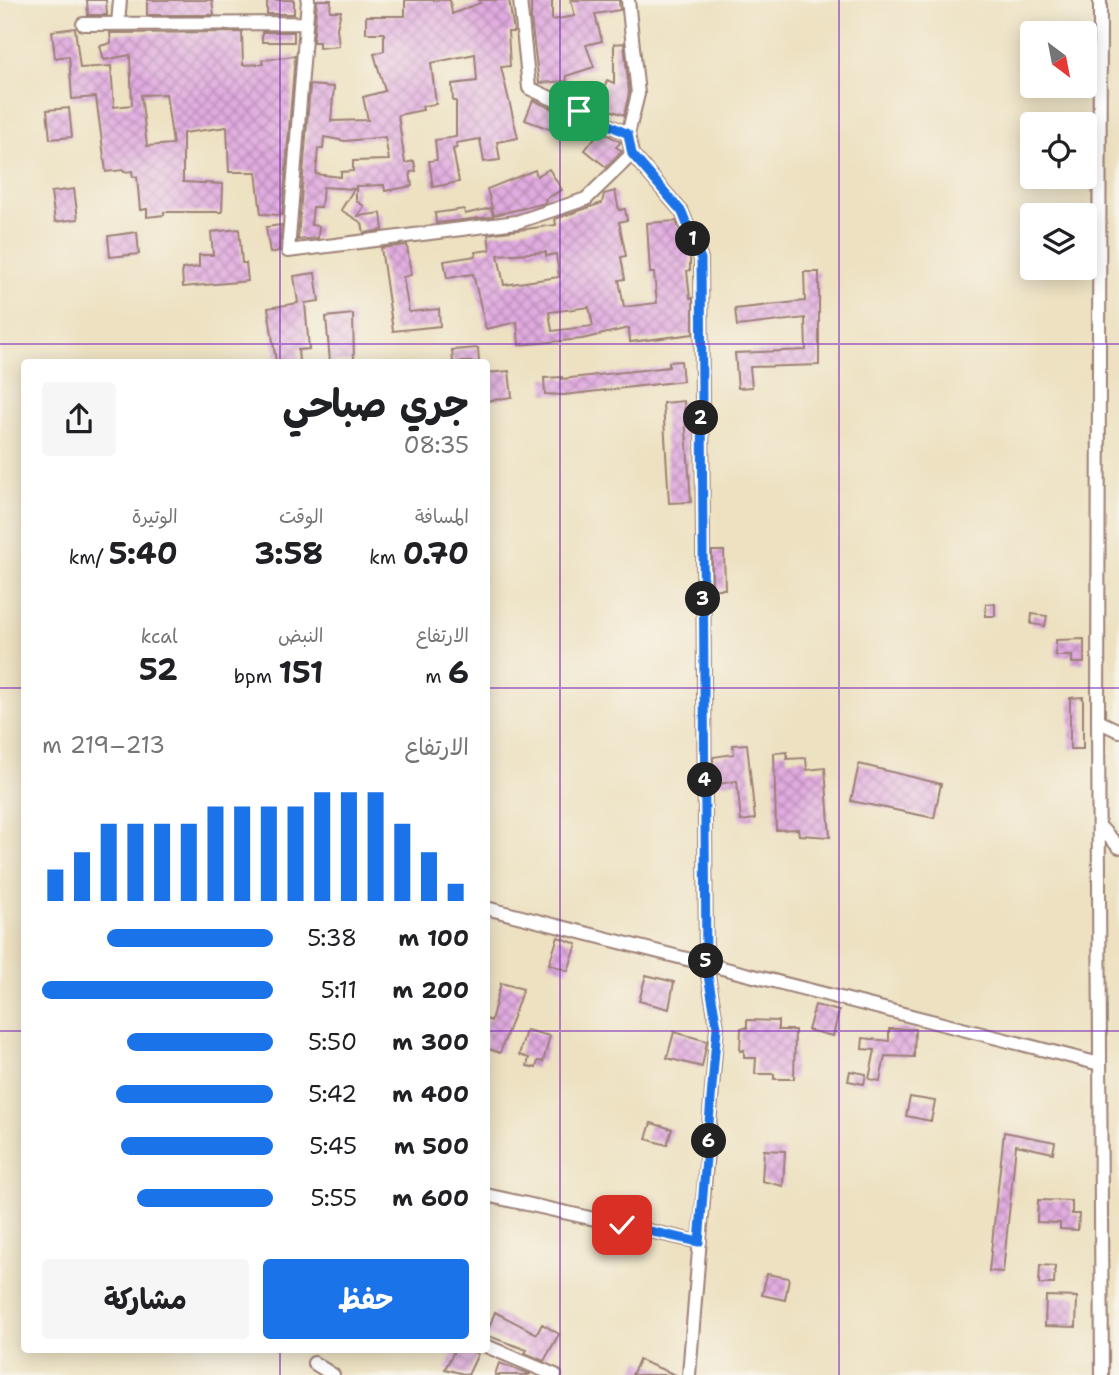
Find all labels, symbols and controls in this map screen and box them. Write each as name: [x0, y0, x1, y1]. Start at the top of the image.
north arrow: [1020, 21, 1097, 98]
map controls: [1020, 21, 1097, 280]
pin: [549, 81, 609, 141]
icon: arrive: [560, 92, 598, 130]
button: locate: [1020, 112, 1097, 189]
button: layers: [1020, 203, 1097, 280]
pin: 1: [676, 222, 710, 256]
text: 1: [688, 226, 697, 251]
text: جري صباحي: [282, 378, 469, 429]
button: share: [42, 382, 116, 456]
pin: 2: [684, 400, 718, 436]
text: 2: [694, 405, 707, 430]
text: 08:35: [403, 430, 469, 460]
text: الوتيرة: [132, 504, 178, 529]
text: الوقت: [279, 504, 323, 529]
text: المسافة: [415, 504, 469, 529]
text: 5:40: [109, 533, 178, 574]
text: 3:58: [254, 533, 323, 574]
text: 0.70: [403, 533, 469, 574]
text: /km: [69, 545, 109, 570]
text: km: [369, 545, 403, 570]
pin: 3: [686, 582, 720, 616]
text: 3: [696, 586, 709, 611]
text: النبض: [278, 623, 323, 648]
text: الارتفاع: [416, 623, 469, 648]
text: kcal: [141, 624, 178, 649]
text: 52: [139, 649, 178, 690]
text: 151: [279, 652, 323, 693]
text: 6: [448, 652, 469, 693]
text: bpm: [234, 664, 279, 689]
text: m: [425, 664, 448, 689]
text: 213–219 m: [42, 730, 165, 760]
text: الارتفاع: [405, 732, 469, 762]
pin: 4: [688, 762, 722, 798]
text: 4: [698, 767, 711, 792]
text: 5:38: [307, 923, 357, 953]
text: 100 m: [398, 923, 469, 953]
pin: 5: [688, 944, 724, 978]
text: 5: [700, 948, 711, 973]
text: 5:11: [321, 975, 357, 1005]
text: 200 m: [392, 975, 469, 1005]
text: 5:50: [308, 1027, 357, 1057]
text: 300 m: [392, 1027, 469, 1057]
text: 5:42: [308, 1079, 357, 1109]
text: 400 m: [392, 1079, 469, 1109]
pin: 6: [692, 1124, 726, 1158]
text: 6: [702, 1128, 715, 1153]
text: 5:45: [309, 1131, 357, 1161]
text: 500 m: [394, 1131, 469, 1161]
text: 5:55: [311, 1183, 357, 1213]
text: 600 m: [392, 1183, 469, 1213]
pin: [592, 1195, 652, 1255]
icon: check: [603, 1206, 641, 1244]
button: مشاركة: [42, 1259, 249, 1339]
button: حفظ: [263, 1259, 469, 1339]

